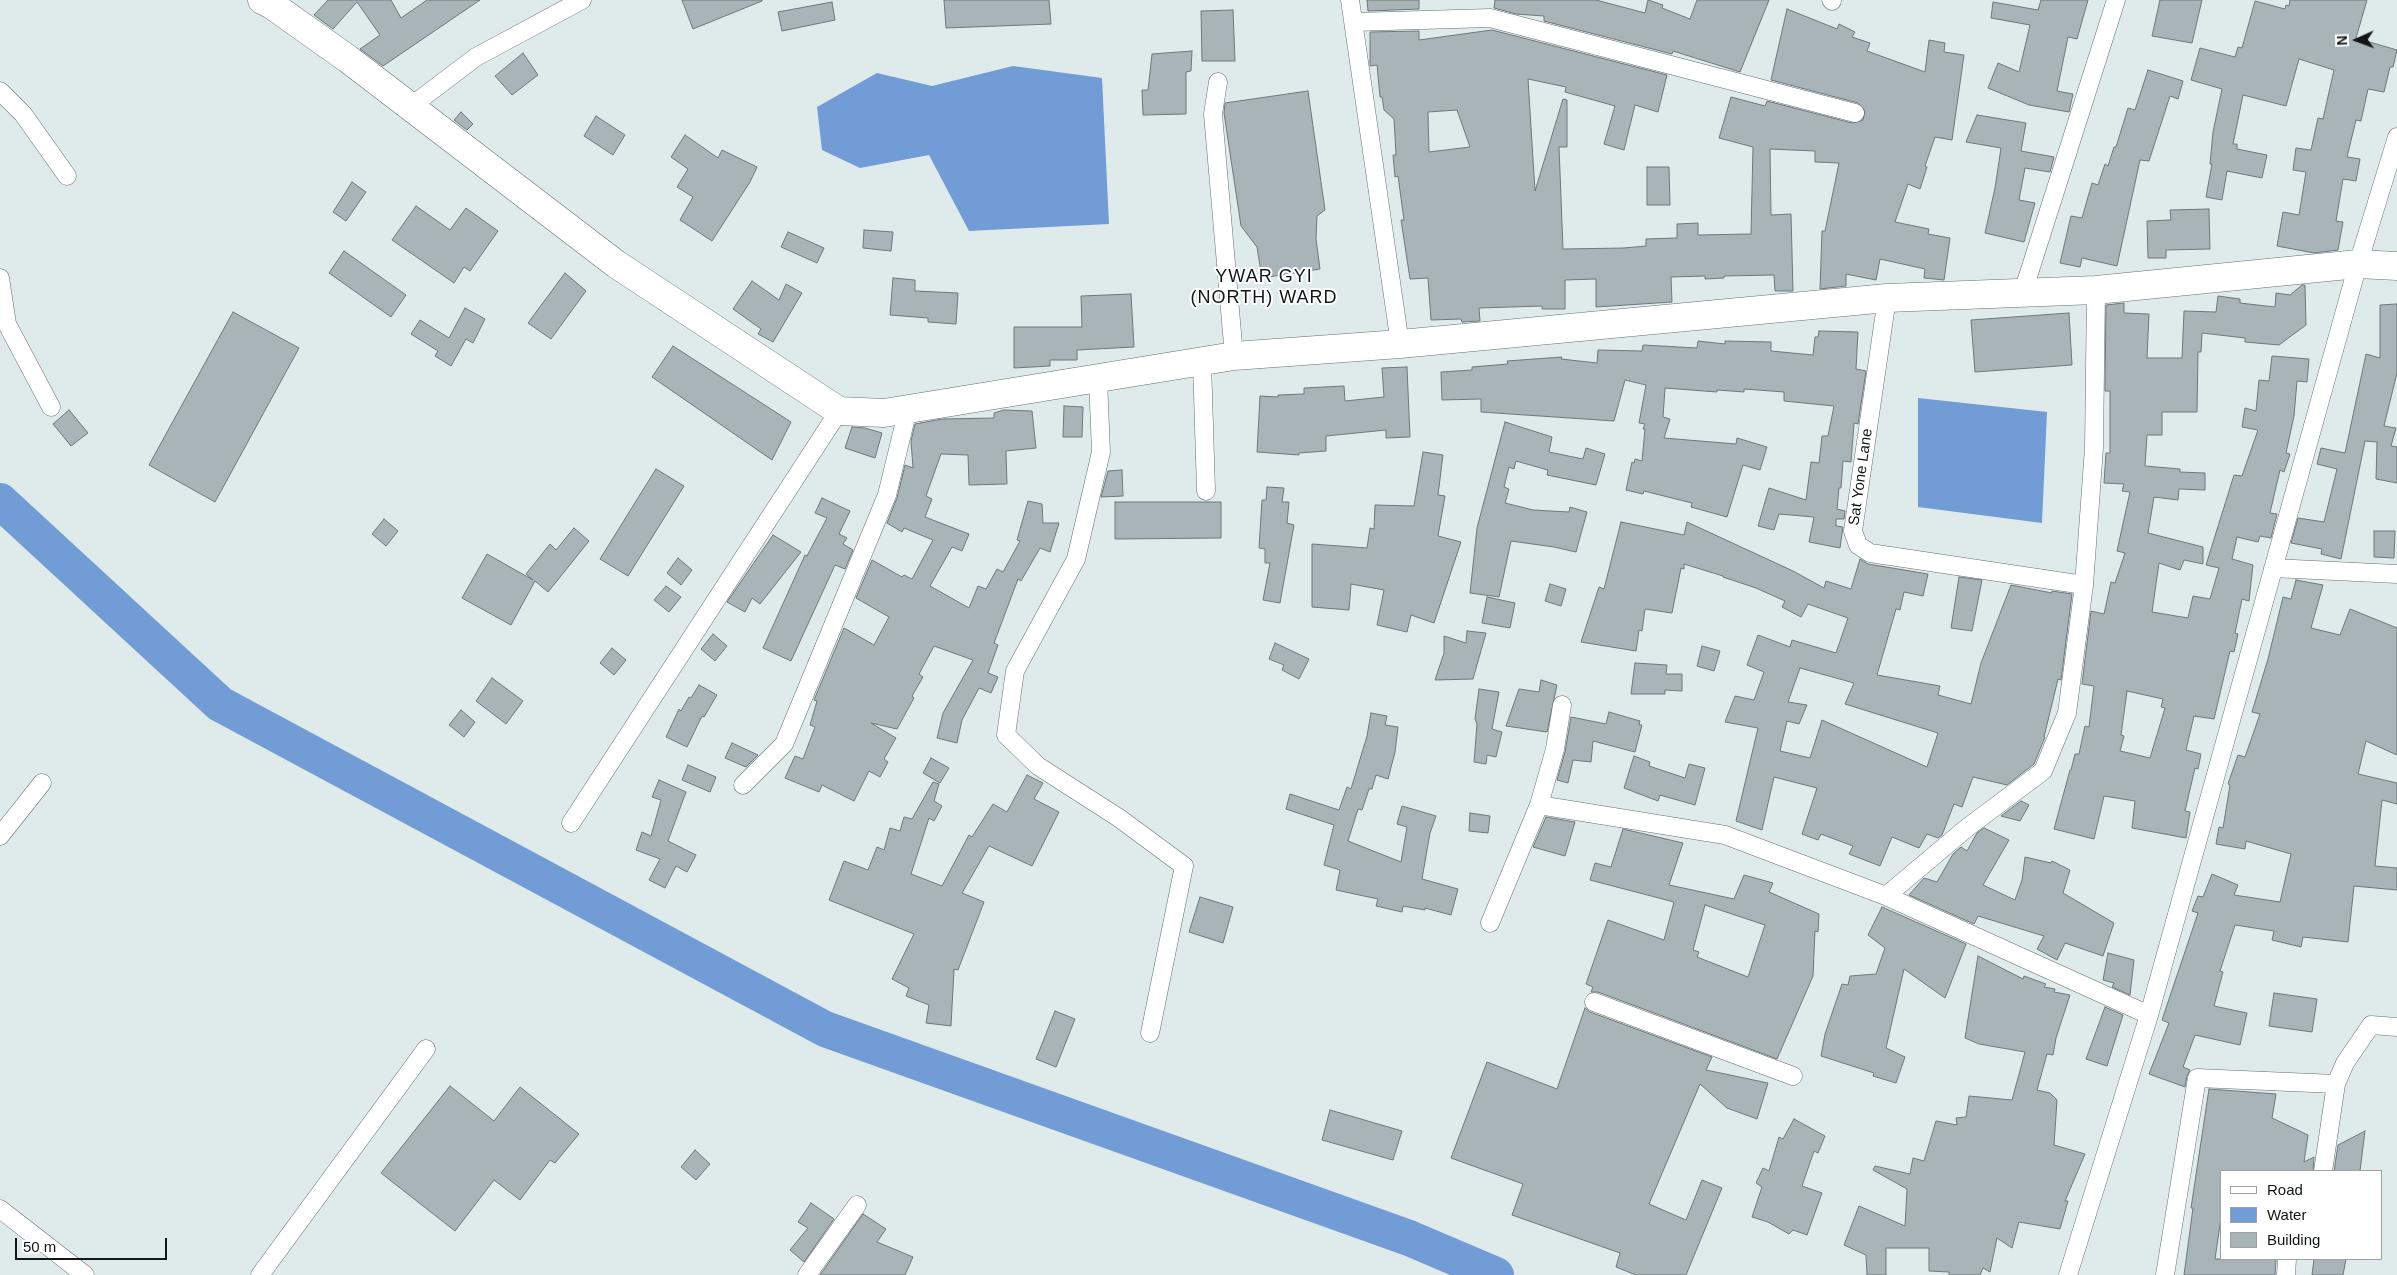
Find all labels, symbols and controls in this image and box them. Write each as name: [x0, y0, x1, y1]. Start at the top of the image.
north arrow: [2332, 15, 2382, 65]
text: N: [2334, 35, 2350, 46]
district label: YWAR GYI (NORTH) WARD: [1189, 266, 1339, 308]
street label: Sat Yone Lane: [1845, 427, 1877, 527]
legend: [2220, 1170, 2382, 1260]
text: Road: [2267, 1181, 2303, 1198]
text: Water: [2267, 1206, 2306, 1223]
scale bar: [18, 1228, 170, 1260]
text: Building: [2267, 1231, 2320, 1248]
text: 50 m: [23, 1238, 56, 1255]

